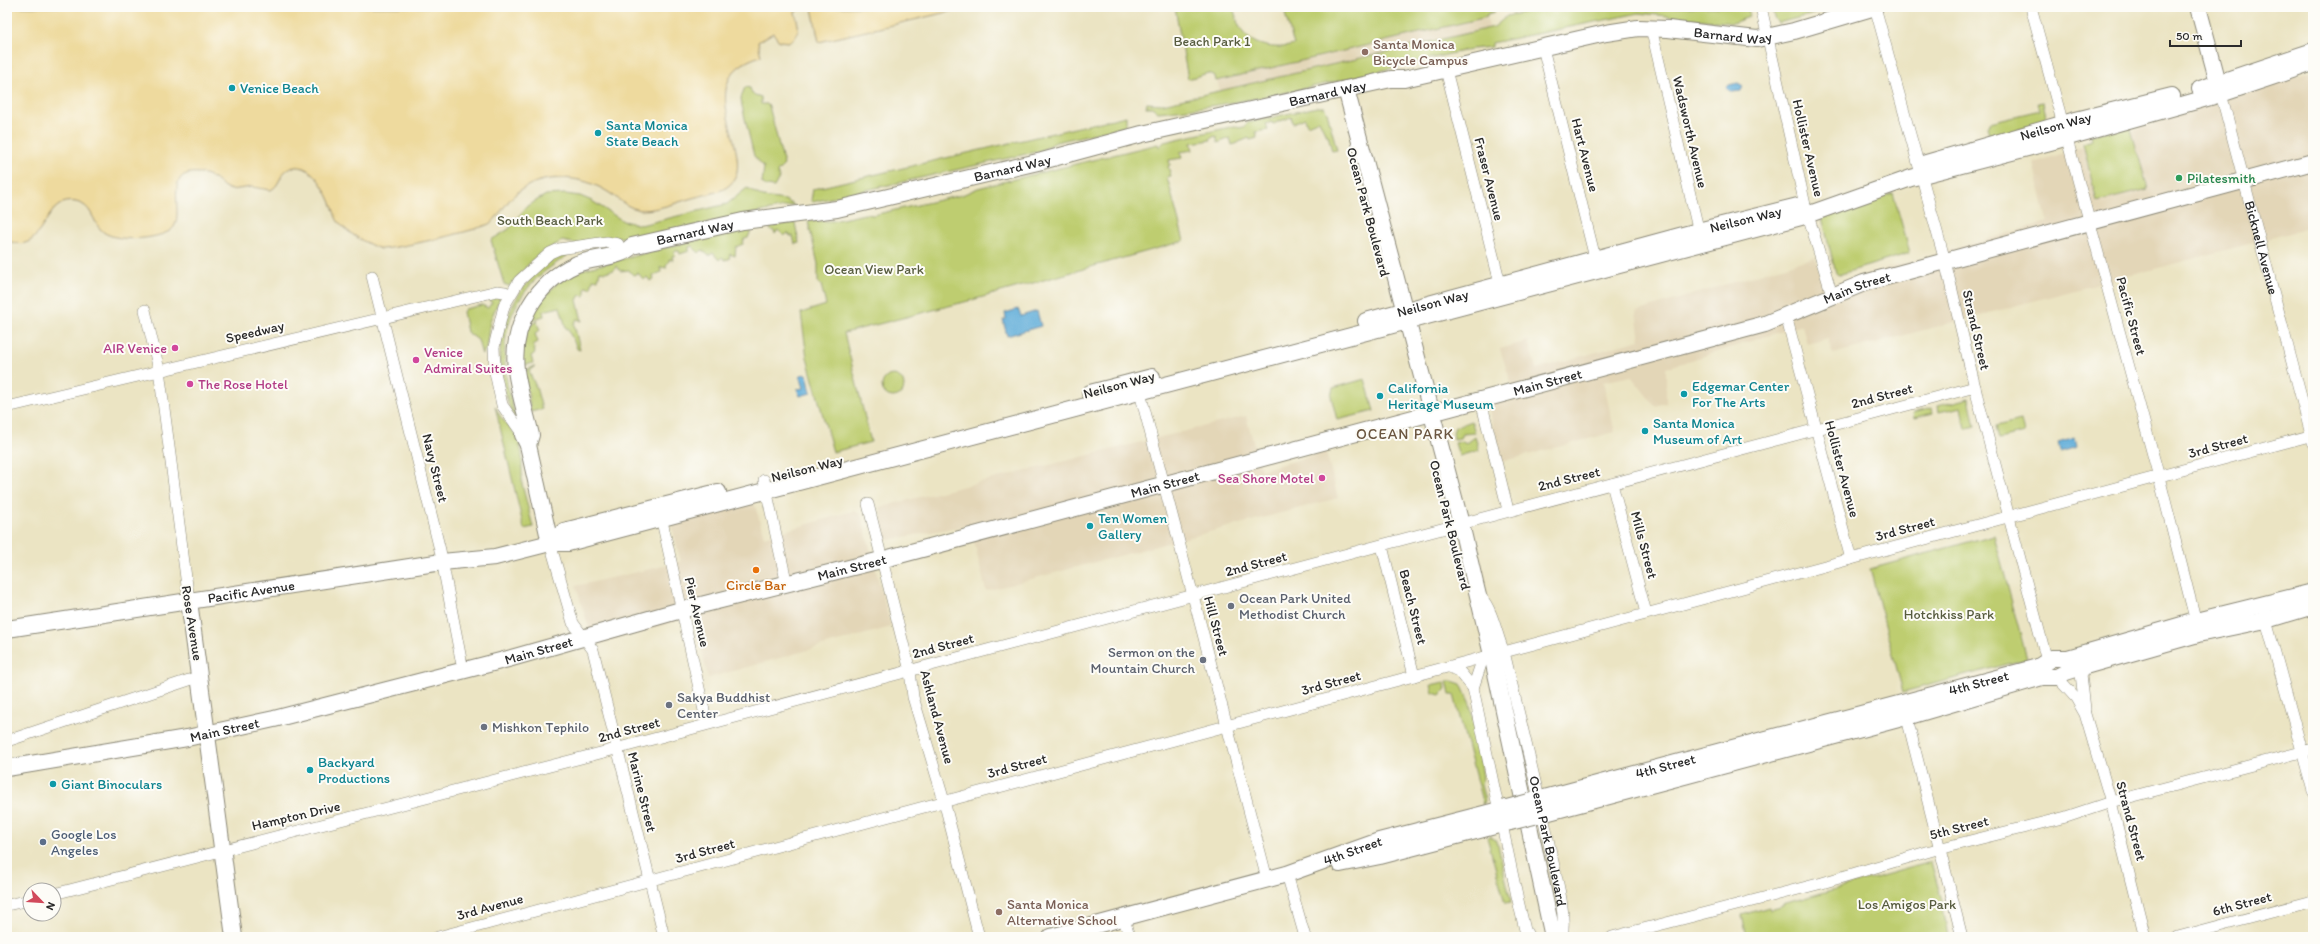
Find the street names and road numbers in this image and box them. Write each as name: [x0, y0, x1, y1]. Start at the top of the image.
street label: Barnard Way: [1693, 23, 1774, 48]
street label: Wadsworth Avenue: [1669, 74, 1711, 190]
street label: Barnard Way: [1287, 76, 1368, 110]
street label: Hollister Avenue: [1789, 98, 1828, 199]
street label: Neilson Way: [2018, 108, 2094, 144]
street label: Hart Avenue: [1568, 116, 1602, 194]
street label: Fraser Avenue: [1470, 136, 1508, 223]
street label: Ocean Park Boulevard: [1343, 145, 1394, 279]
street label: Barnard Way: [972, 150, 1053, 185]
street label: Bicknell Avenue: [2241, 199, 2282, 297]
street label: Neilson Way: [1708, 202, 1784, 236]
street label: Barnard Way: [655, 215, 736, 249]
street label: Main Street: [1821, 268, 1892, 307]
street label: Pacific Street: [2112, 275, 2150, 357]
street label: Neilson Way: [1395, 285, 1471, 321]
street label: Strand Street: [1959, 288, 1993, 372]
street label: Speedway: [224, 317, 286, 347]
street label: Main Street: [1511, 365, 1584, 399]
street label: Neilson Way: [1081, 367, 1157, 403]
street label: 2nd Street: [1849, 380, 1915, 412]
street label: Hollister Avenue: [1821, 419, 1863, 520]
street label: 3rd Street: [2186, 430, 2250, 462]
street label: Navy Street: [418, 432, 452, 504]
street label: Neilson Way: [769, 452, 845, 486]
street label: Ocean Park Boulevard: [1426, 458, 1474, 592]
street label: 2nd Street: [1536, 463, 1602, 495]
street label: Main Street: [1129, 467, 1201, 501]
street label: Mills Street: [1627, 509, 1661, 581]
street label: 3rd Street: [1873, 513, 1937, 545]
street label: 2nd Street: [1223, 548, 1289, 580]
street label: Main Street: [816, 550, 888, 584]
street label: Beach Street: [1395, 568, 1431, 646]
street label: Pier Avenue: [681, 575, 713, 649]
street label: Pacific Avenue: [206, 576, 296, 606]
street label: Rose Avenue: [178, 584, 206, 662]
street label: Hill Street: [1200, 594, 1232, 658]
street label: 2nd Street: [910, 630, 976, 662]
street label: Main Street: [503, 633, 575, 668]
street label: 3rd Street: [1299, 667, 1363, 699]
street label: 4th Street: [1947, 667, 2010, 699]
street label: Ashland Avenue: [916, 668, 958, 766]
street label: Main Street: [188, 714, 261, 746]
street label: 2nd Street: [596, 714, 662, 746]
street label: Marine Street: [624, 750, 660, 834]
street label: 3rd Street: [985, 750, 1049, 782]
street label: 4th Street: [1634, 750, 1697, 782]
street label: Ocean Park Boulevard: [1526, 774, 1571, 908]
street label: Strand Street: [2112, 779, 2150, 863]
street label: Hampton Drive: [250, 797, 342, 834]
street label: 5th Street: [1928, 812, 1990, 844]
street label: 4th Street: [1321, 832, 1384, 869]
street label: 3rd Street: [673, 835, 737, 867]
street label: 6th Street: [2211, 888, 2273, 920]
street label: 3rd Avenue: [455, 890, 525, 924]

